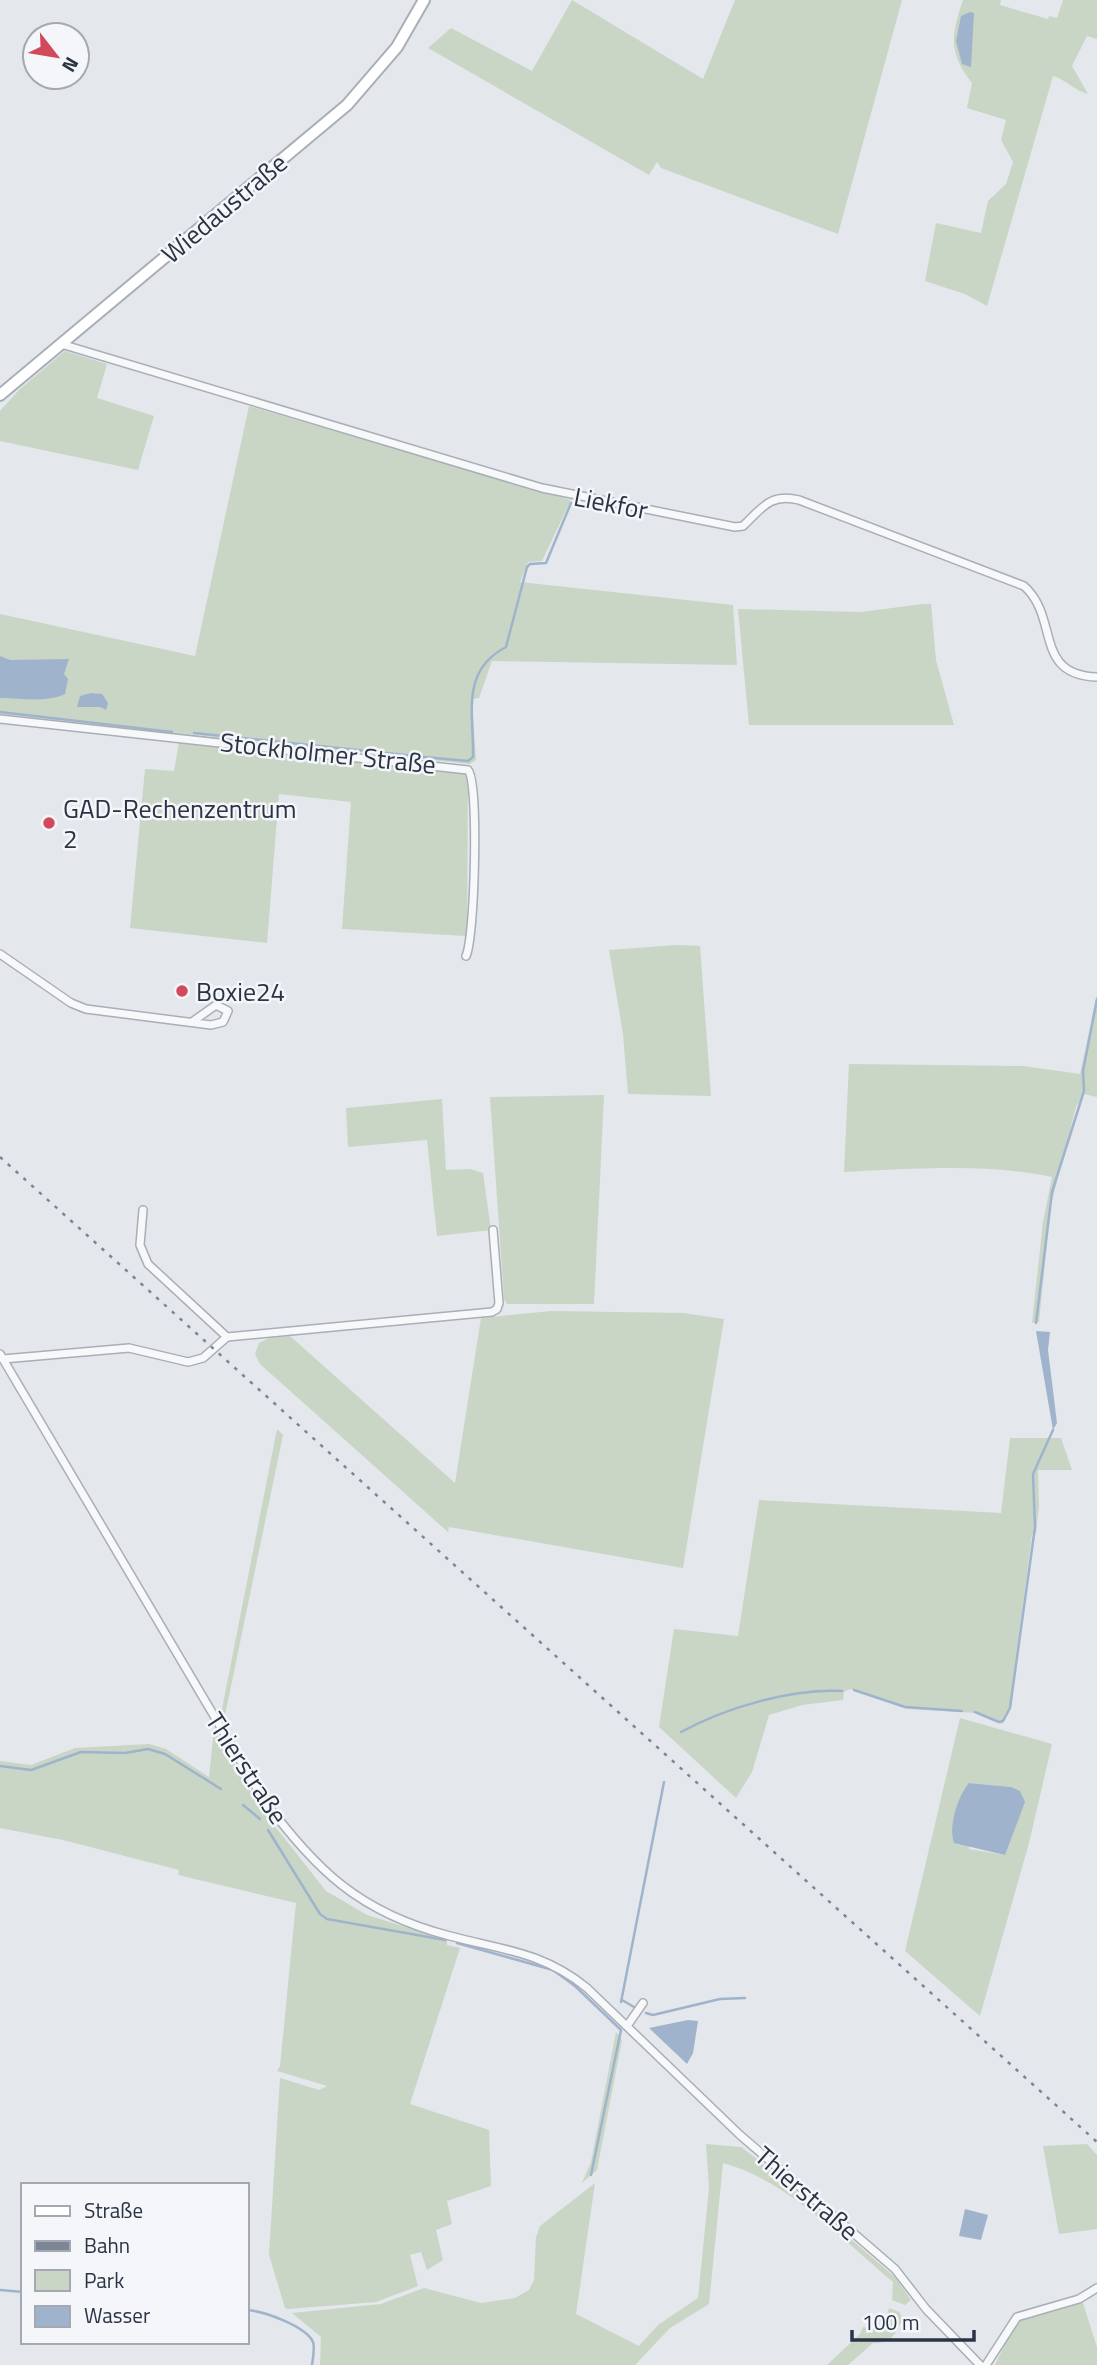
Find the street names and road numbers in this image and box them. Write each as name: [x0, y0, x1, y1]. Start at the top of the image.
street label: Wiedaustraße: [153, 144, 295, 272]
street label: Liekfor: [571, 477, 651, 529]
street label: Stockholmer Straße: [218, 722, 438, 784]
street label: Thierstraße: [196, 1704, 298, 1832]
street label: Thierstraße: [746, 2137, 868, 2249]

